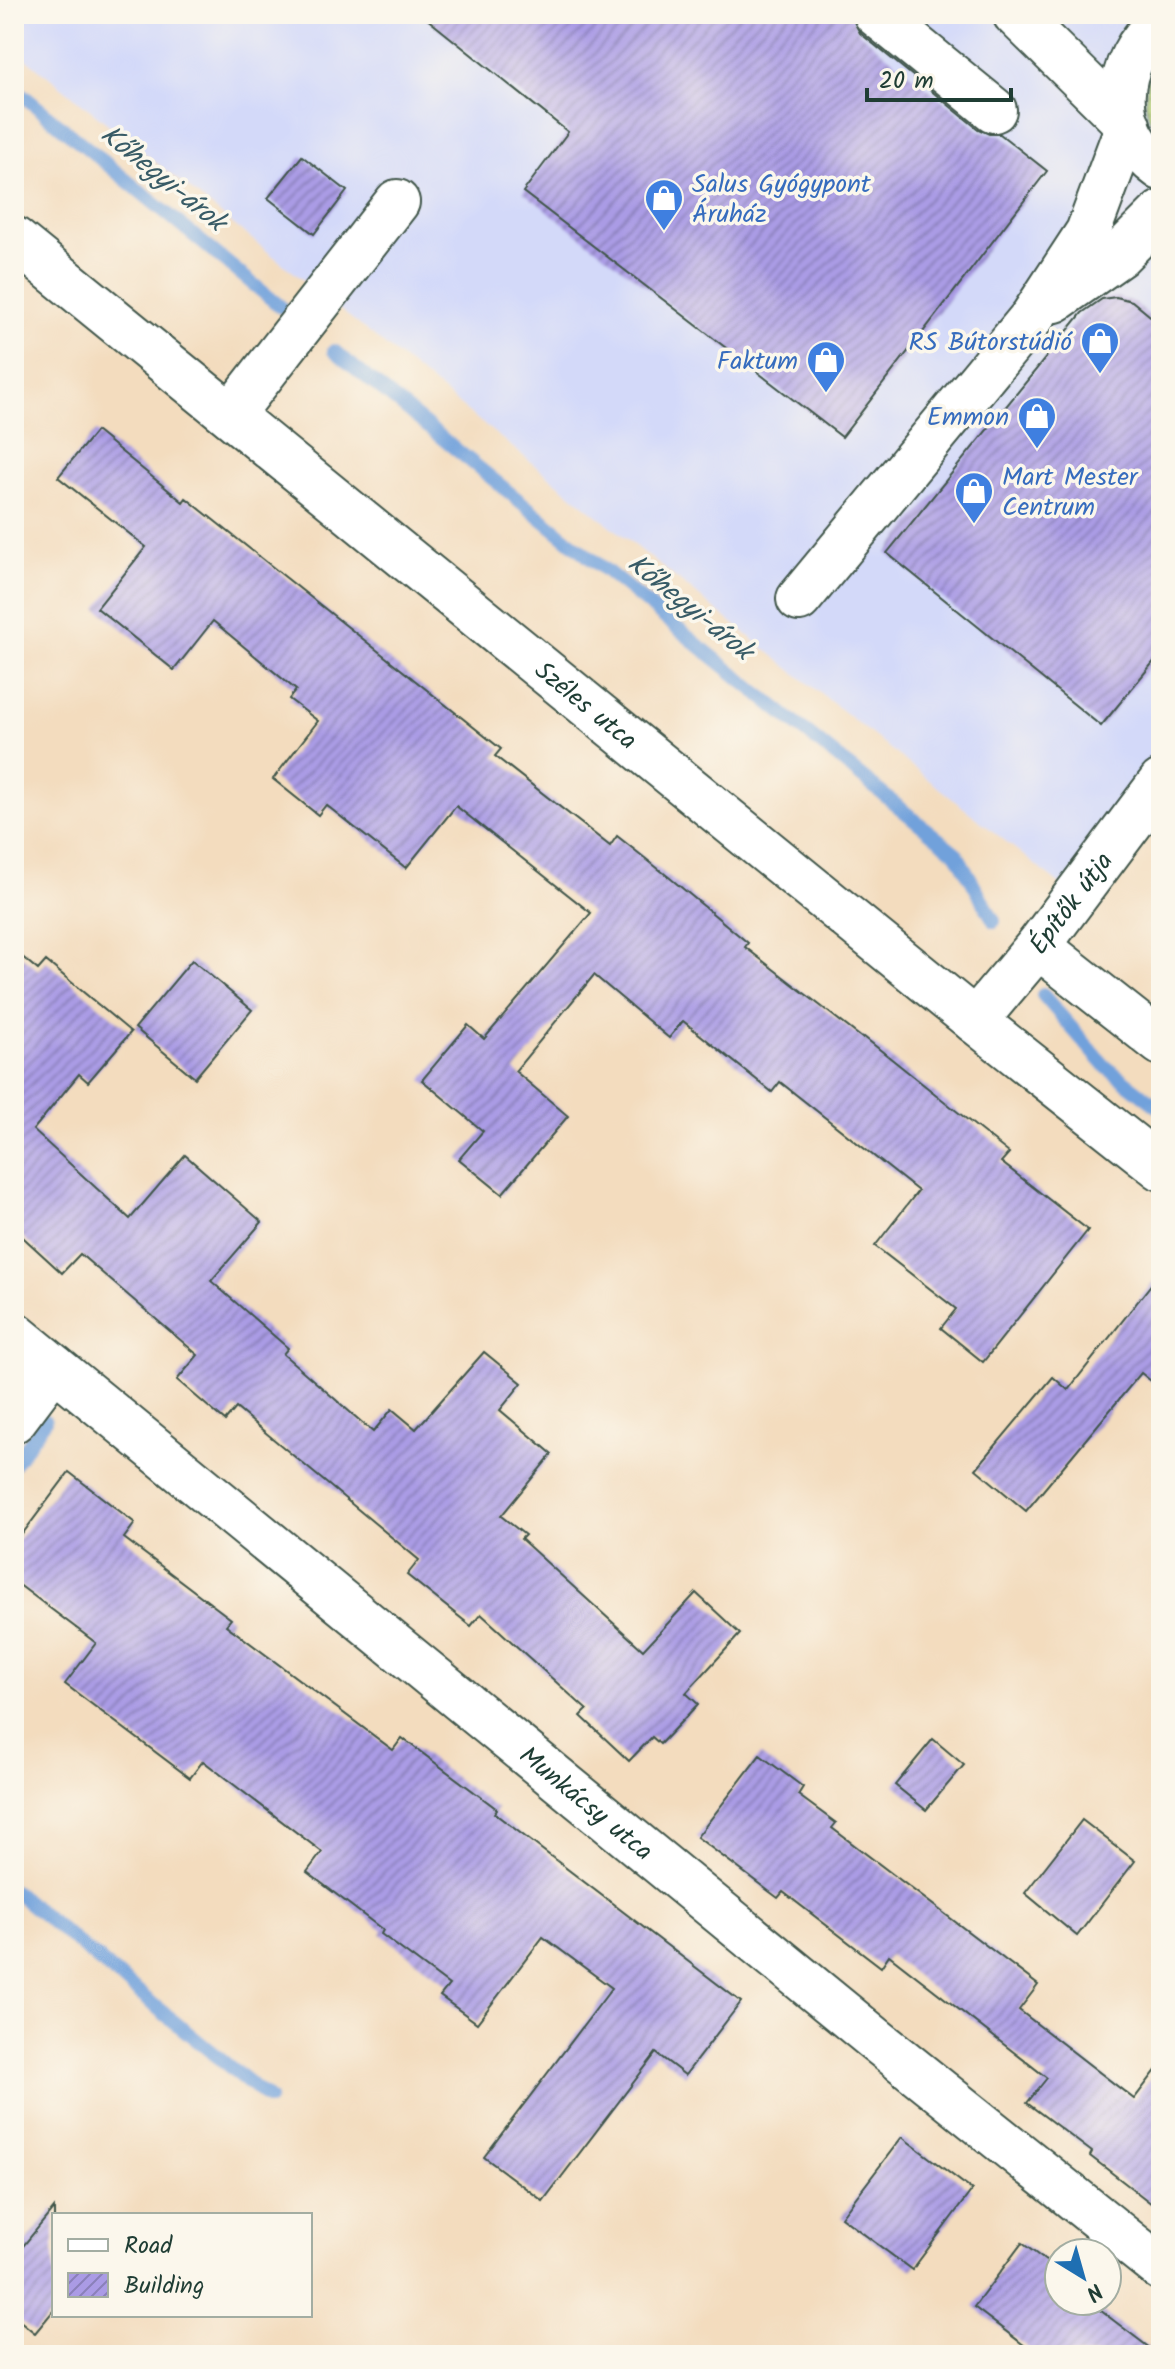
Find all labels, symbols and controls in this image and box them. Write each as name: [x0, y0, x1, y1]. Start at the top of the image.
scale bar: [867, 52, 1011, 102]
text: 20 m: [879, 62, 934, 101]
water label: Kőhegyi-árok: [90, 114, 238, 246]
place label: Salus Gyógypont Áruház: [692, 164, 872, 236]
shop icon: Salus Gyógypont Áruház: [643, 177, 685, 232]
shop icon: RS Bútorstúdió: [1079, 320, 1121, 375]
place label: RS Bútorstúdió: [909, 322, 1073, 364]
shop icon: Faktum: [805, 339, 847, 394]
place label: Faktum: [717, 341, 798, 383]
shop icon: Emmon: [1016, 395, 1058, 450]
place label: Emmon: [927, 397, 1009, 439]
place label: Mart Mester Centrum: [1002, 457, 1139, 529]
shop icon: Mart Mester Centrum: [953, 470, 995, 525]
water label: Kőhegyi-árok: [617, 543, 765, 675]
street label: Széles utca: [524, 651, 646, 761]
street label: Építők útja: [1019, 843, 1125, 964]
street label: Munkácsy utca: [509, 1736, 662, 1872]
legend: [52, 2213, 312, 2317]
text: Road: [124, 2227, 173, 2266]
north arrow: [1043, 2237, 1123, 2317]
text: Building: [124, 2267, 204, 2306]
text: N: [1077, 2273, 1110, 2309]

